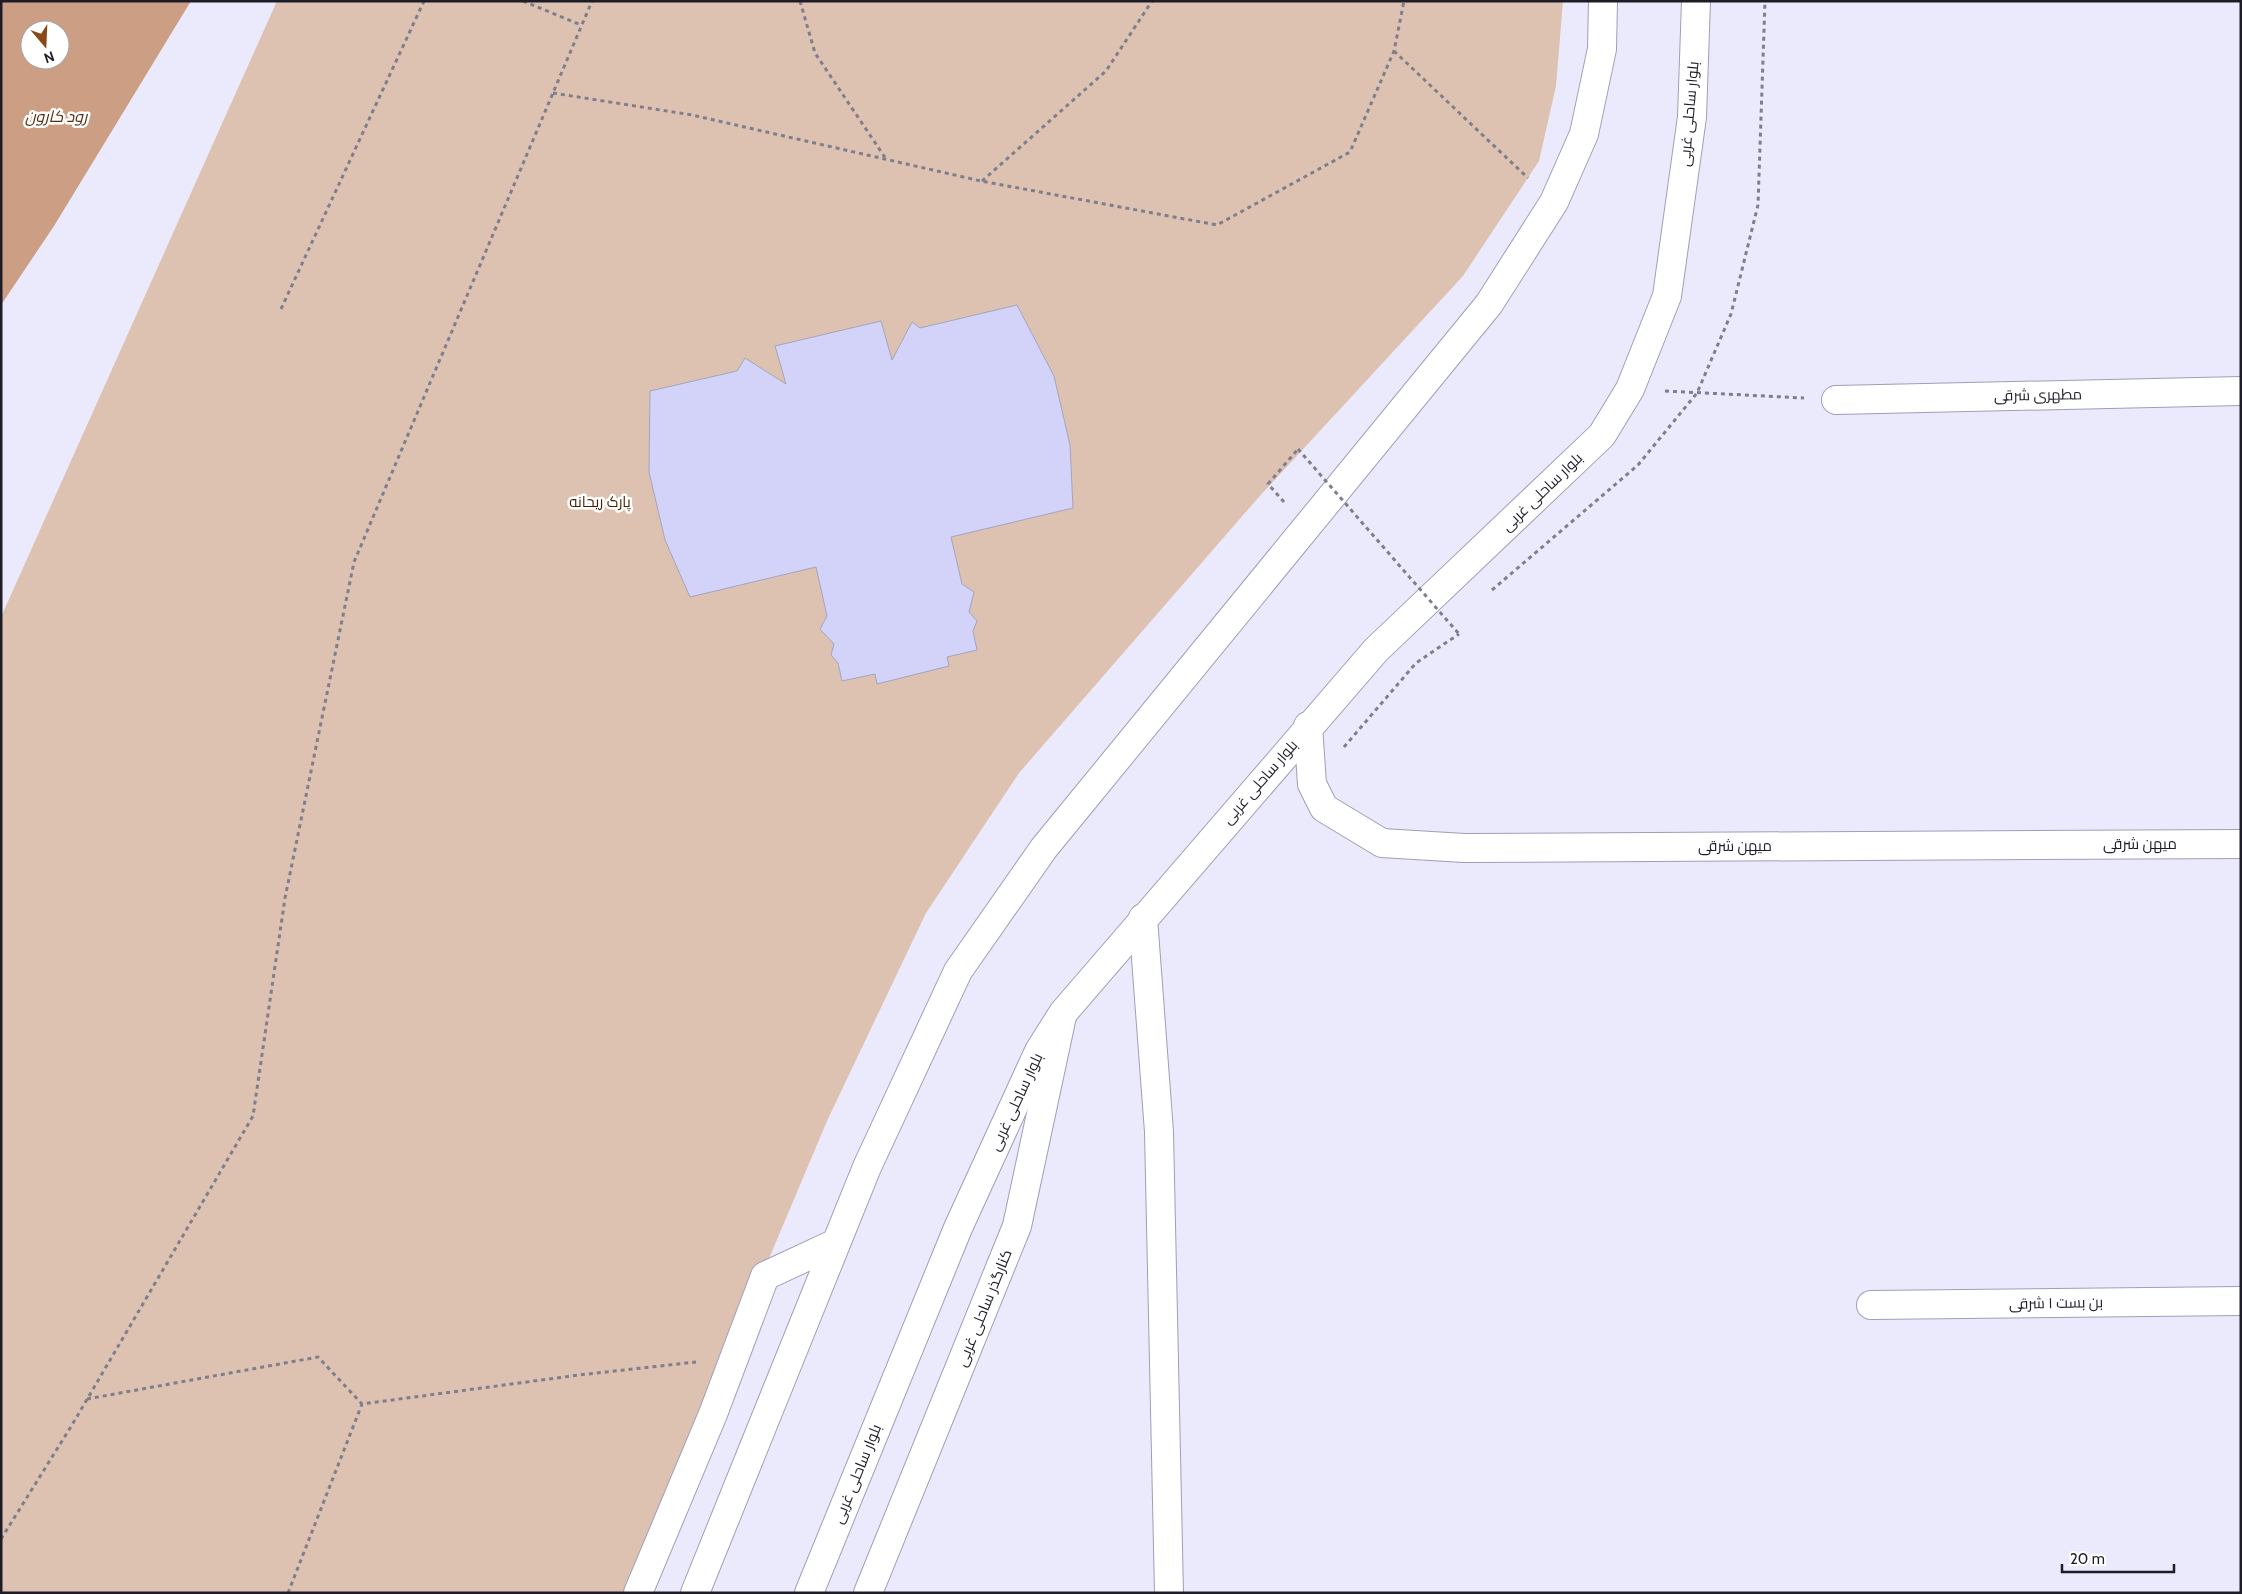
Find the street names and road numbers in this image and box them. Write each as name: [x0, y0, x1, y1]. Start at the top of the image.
street label: بلوار ساحلی غربی: [1675, 61, 1704, 168]
street label: مطهری شرقی: [1994, 385, 2082, 406]
street label: بلوار ساحلی غربی: [1498, 449, 1587, 536]
street label: بلوار ساحلی غربی: [1219, 736, 1302, 828]
street label: میهن شرقی: [2103, 835, 2177, 854]
street label: میهن شرقی: [1698, 837, 1772, 856]
street label: بلوار ساحلی غربی: [986, 1050, 1047, 1154]
street label: کنارگذر ساحلی غربی: [952, 1247, 1017, 1370]
street label: بن بست ۱ شرقی: [2009, 1293, 2103, 1314]
street label: بلوار ساحلی غربی: [829, 1422, 886, 1527]

